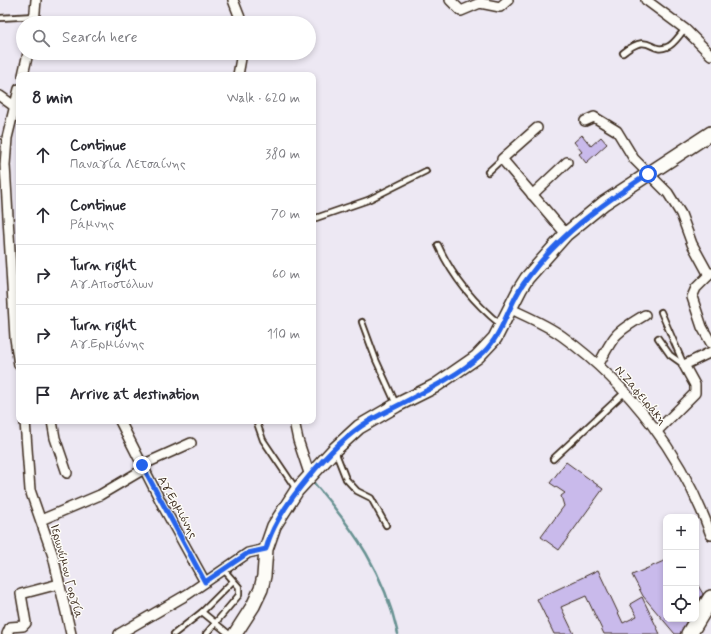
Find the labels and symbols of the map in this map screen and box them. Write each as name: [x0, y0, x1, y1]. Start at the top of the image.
route start: [639, 165, 657, 183]
street label: Ν.Ζαφειράκη: [611, 363, 670, 429]
route end: [133, 456, 151, 474]
street label: Αγ.Ερμιόνης: [153, 474, 201, 541]
street label: Ιερωνύμου Γοργία: [46, 522, 86, 620]

